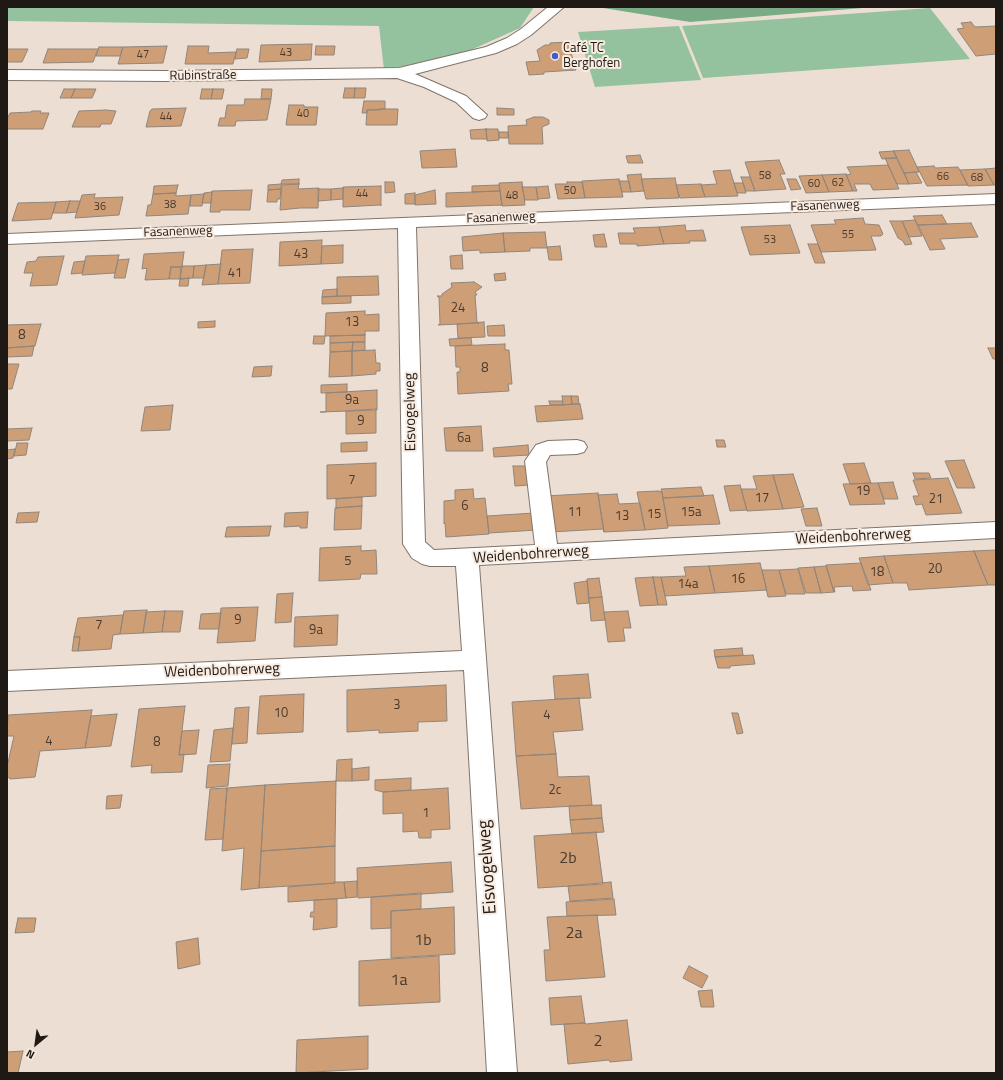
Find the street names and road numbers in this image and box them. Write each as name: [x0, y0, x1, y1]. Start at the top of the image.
street label: Rubinstraße: [169, 68, 237, 84]
street label: Fasanenweg: [790, 197, 860, 215]
street label: Fasanenweg: [466, 209, 536, 227]
street label: Fasanenweg: [143, 223, 213, 241]
street label: Eisvogelweg: [401, 372, 421, 452]
street label: Weidenbohrerweg: [795, 525, 911, 549]
street label: Weidenbohrerweg: [473, 542, 589, 568]
street label: Weidenbohrerweg: [164, 660, 280, 682]
street label: Eisvogelweg: [474, 819, 502, 915]

